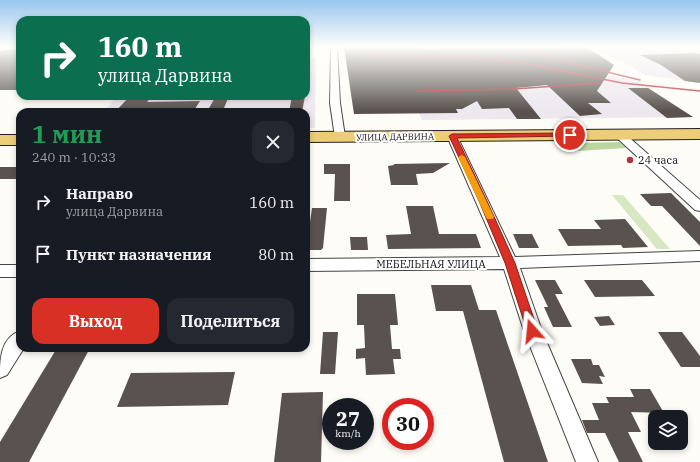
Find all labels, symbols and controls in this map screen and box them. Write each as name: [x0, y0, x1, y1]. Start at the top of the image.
text: 160 m: [98, 28, 182, 65]
icon: right: [32, 32, 84, 84]
text: улица Дарвина: [98, 64, 232, 87]
text: 1 мин: [32, 118, 102, 150]
pin: [553, 118, 587, 152]
button: close: [252, 121, 294, 163]
icon: arrive: [559, 124, 581, 146]
street label: УЛИЦА ДАРВИНА: [356, 130, 435, 143]
text: 240 m · 10:33: [32, 149, 116, 166]
place label: 24 часа: [638, 153, 678, 167]
marker: 24 часа: [625, 155, 635, 165]
text: Направо: [66, 184, 133, 203]
icon: right: [32, 191, 54, 213]
text: 160 m: [249, 193, 294, 212]
text: улица Дарвина: [66, 203, 163, 220]
icon: arrive: [32, 243, 54, 265]
text: Пункт назначения: [66, 245, 212, 264]
text: 80 m: [258, 245, 294, 264]
street label: МЕБЕЛЬНАЯ УЛИЦА: [376, 257, 486, 271]
button: Выход: [32, 298, 159, 344]
button: Поделиться: [167, 298, 294, 344]
position arrow: [511, 310, 553, 352]
speed limit sign: 30: [382, 398, 434, 450]
text: 27: [336, 405, 360, 432]
map controls: [648, 410, 688, 450]
button: layers: [648, 410, 688, 450]
text: km/h: [335, 427, 361, 440]

